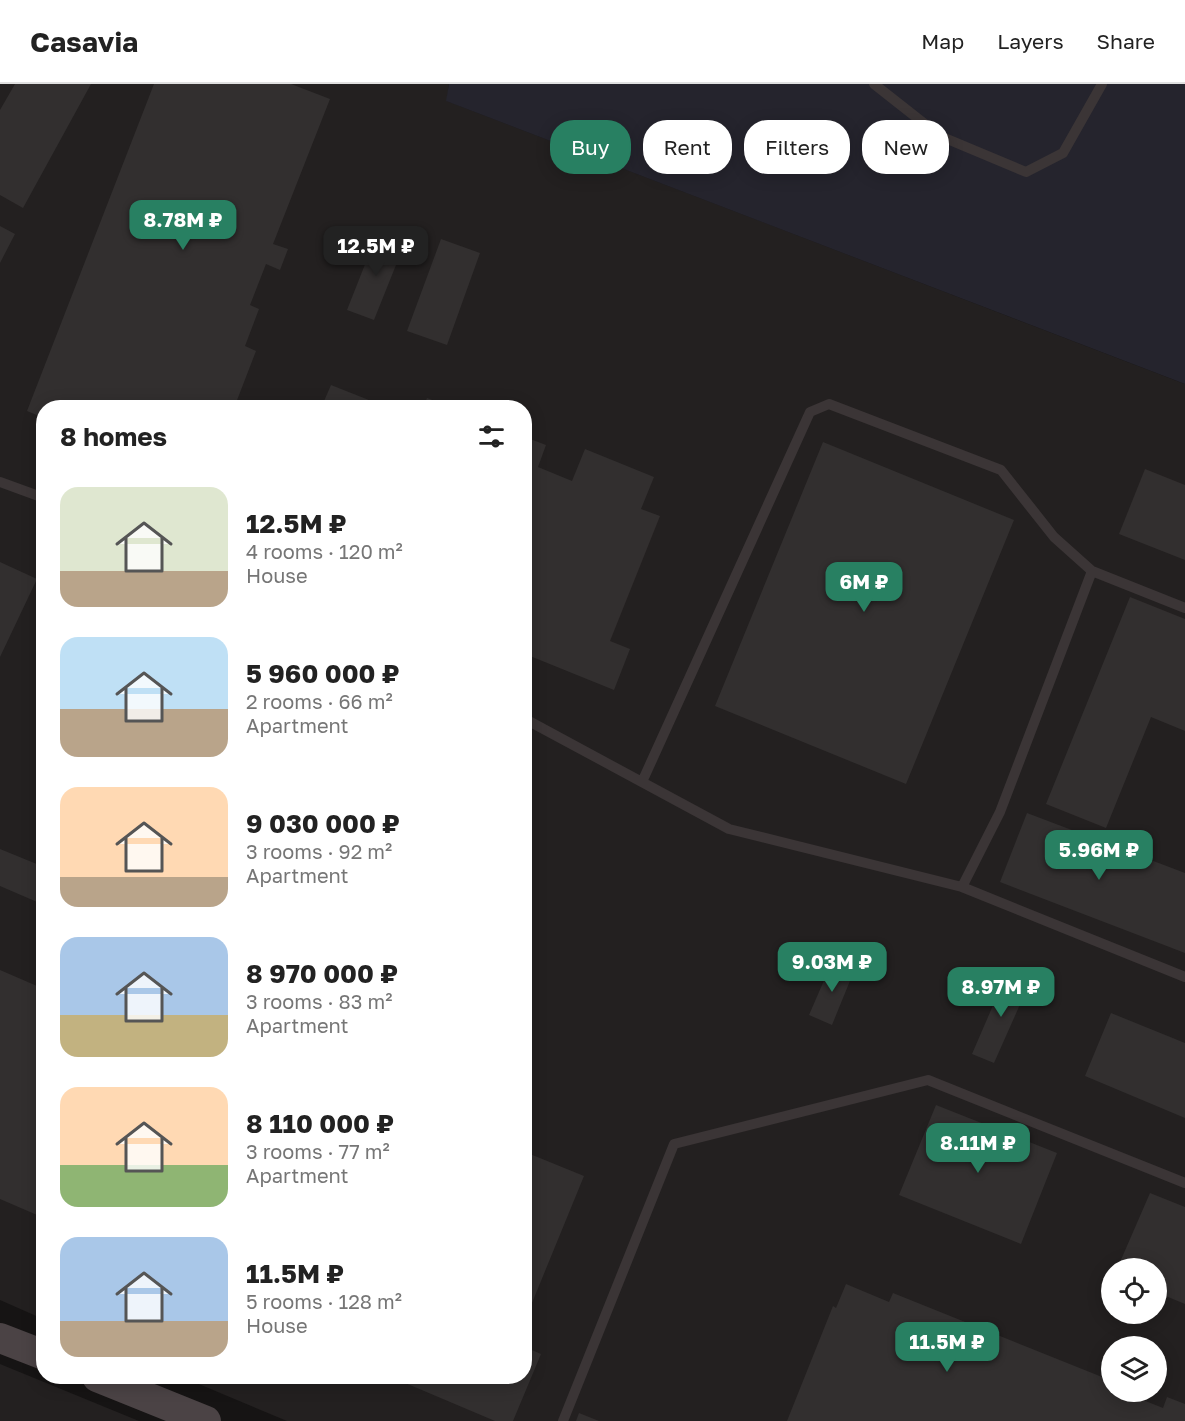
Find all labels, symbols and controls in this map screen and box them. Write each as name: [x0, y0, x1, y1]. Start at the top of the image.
text: Casavia: [30, 25, 138, 58]
text: Map: [921, 28, 964, 54]
text: Layers: [997, 28, 1064, 54]
text: Share: [1097, 28, 1155, 54]
chip: Buy: [550, 120, 631, 174]
chip: Rent: [643, 120, 732, 174]
chip: Filters: [744, 120, 850, 174]
chip: New: [862, 120, 949, 174]
pin: 8.78M ₽: [128, 200, 238, 251]
text: 8.78M ₽: [143, 207, 223, 231]
pin: 12.5M ₽: [321, 226, 431, 277]
text: 12.5M ₽: [337, 233, 415, 257]
icon: filters: [475, 420, 508, 453]
text: 8 homes: [60, 421, 167, 452]
text: 12.5M ₽: [246, 508, 347, 539]
icon: home: [108, 511, 180, 583]
text: 4 rooms · 120 m²: [246, 539, 403, 563]
pin: 6M ₽: [828, 562, 900, 613]
text: House: [246, 563, 308, 587]
text: 6M ₽: [840, 569, 889, 593]
text: 5 960 000 ₽: [246, 658, 400, 689]
icon: home: [108, 661, 180, 733]
text: 2 rooms · 66 m²: [246, 689, 393, 713]
text: Apartment: [246, 713, 349, 737]
text: 9 030 000 ₽: [246, 808, 400, 839]
icon: home: [108, 811, 180, 883]
pin: 5.96M ₽: [1044, 830, 1154, 881]
text: 5.96M ₽: [1059, 837, 1139, 861]
text: 3 rooms · 92 m²: [246, 839, 392, 863]
text: Apartment: [246, 863, 349, 887]
pin: 9.03M ₽: [777, 942, 887, 993]
text: 9.03M ₽: [792, 949, 872, 973]
text: 8 970 000 ₽: [246, 958, 398, 989]
icon: home: [108, 961, 180, 1033]
pin: 8.97M ₽: [946, 967, 1056, 1018]
text: 8.97M ₽: [961, 974, 1041, 998]
text: 3 rooms · 83 m²: [246, 989, 392, 1013]
text: Apartment: [246, 1013, 349, 1037]
text: 8 110 000 ₽: [246, 1108, 394, 1139]
icon: home: [108, 1111, 180, 1183]
pin: 8.11M ₽: [923, 1123, 1033, 1174]
text: 8.11M ₽: [940, 1130, 1016, 1154]
text: 3 rooms · 77 m²: [246, 1139, 390, 1163]
text: Apartment: [246, 1163, 349, 1187]
text: 11.5M ₽: [246, 1258, 344, 1289]
map controls: [1101, 1258, 1167, 1402]
button: locate: [1101, 1258, 1167, 1324]
icon: home: [108, 1261, 180, 1333]
text: 5 rooms · 128 m²: [246, 1289, 402, 1313]
text: House: [246, 1313, 308, 1337]
pin: 11.5M ₽: [892, 1322, 1002, 1373]
text: 11.5M ₽: [909, 1329, 985, 1353]
button: layers: [1101, 1336, 1167, 1402]

